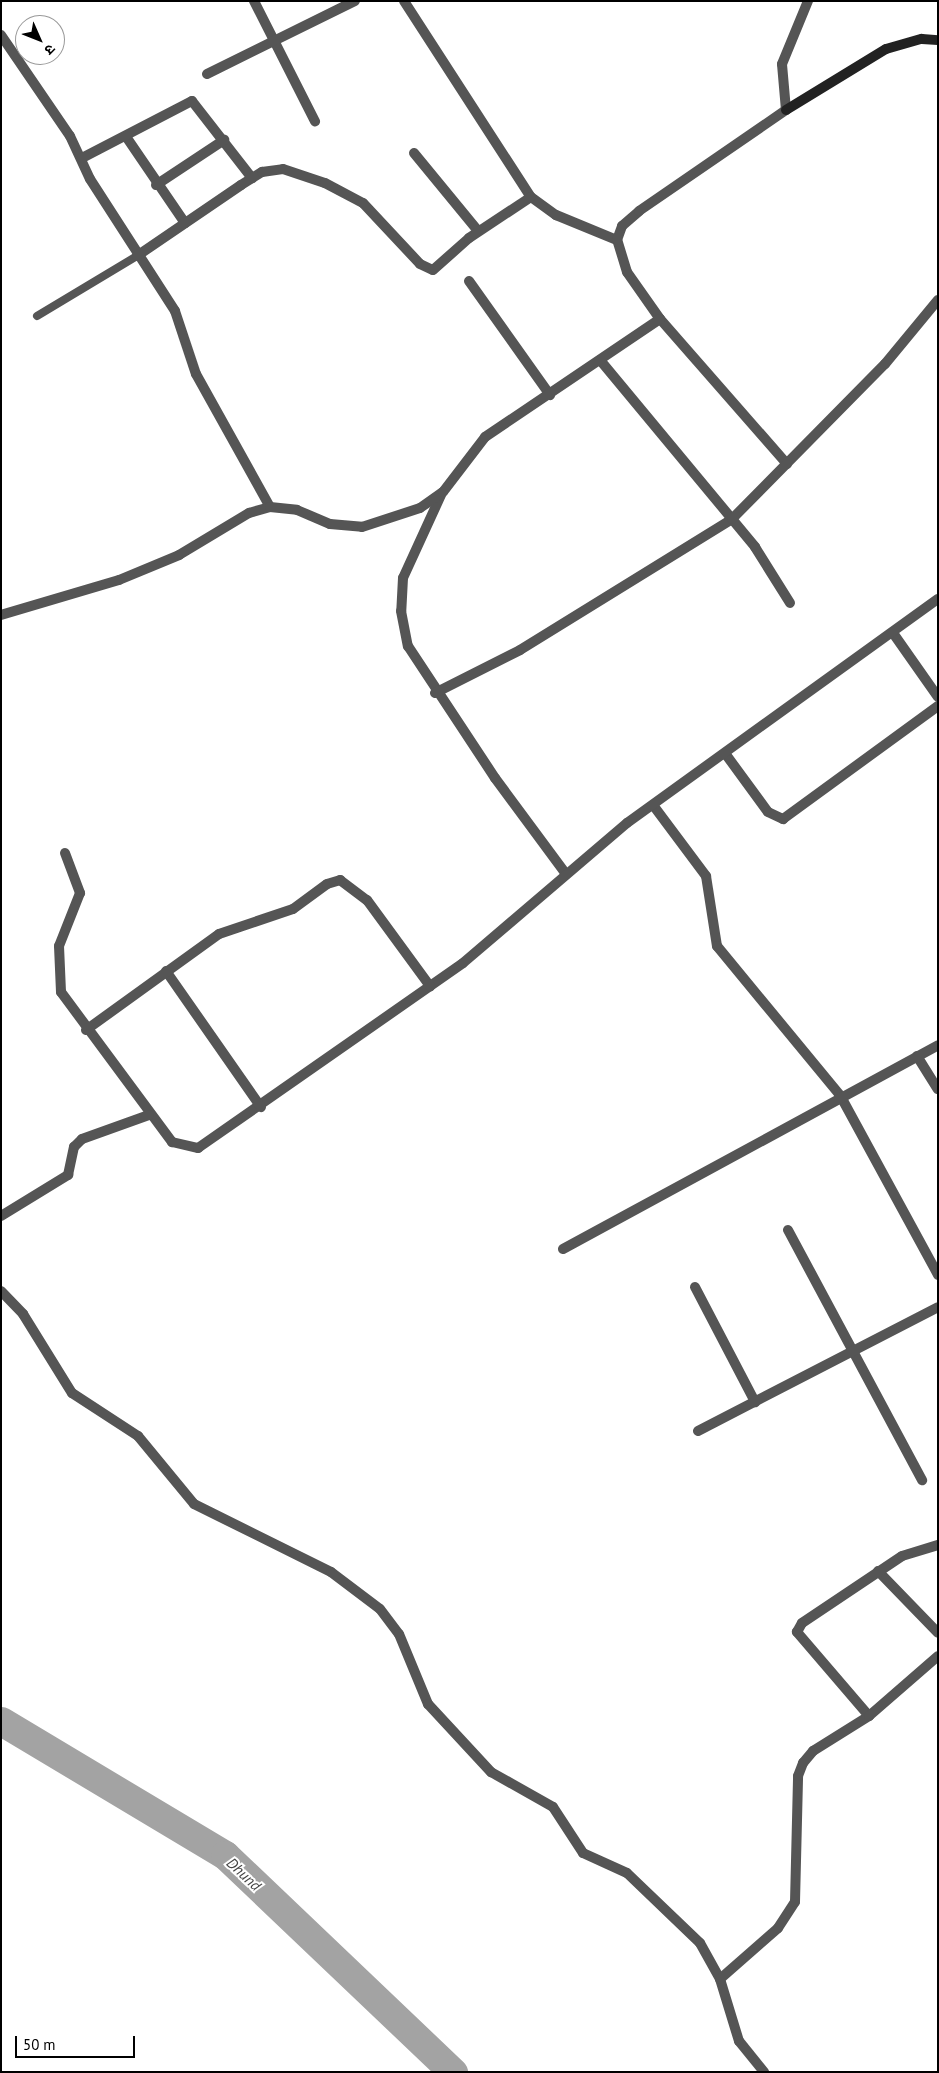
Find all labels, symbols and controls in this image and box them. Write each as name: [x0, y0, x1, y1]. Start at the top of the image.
north arrow: [15, 15, 65, 65]
text: उ: [41, 41, 59, 59]
water label: Dhund: [223, 1854, 265, 1894]
scale bar: [18, 2026, 138, 2058]
text: 50 m: [23, 2035, 56, 2054]

